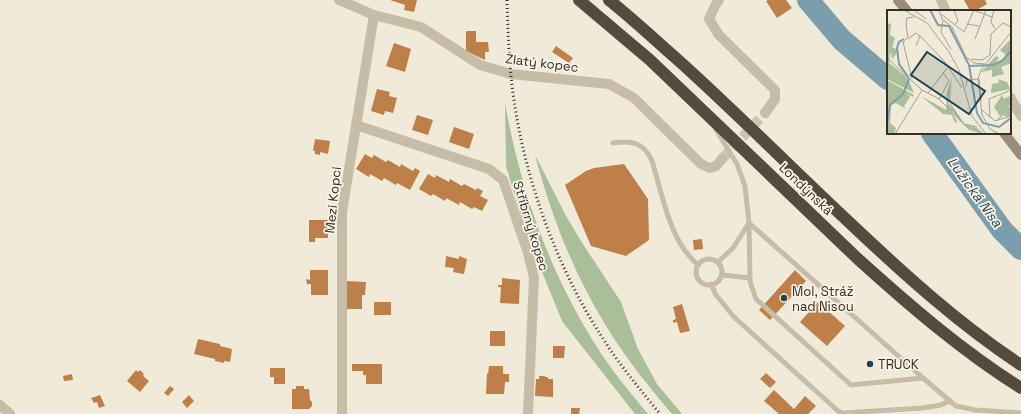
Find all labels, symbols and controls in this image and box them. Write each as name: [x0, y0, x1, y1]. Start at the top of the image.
inset map: [887, 10, 1011, 134]
street label: Zlatý kopec: [504, 50, 580, 76]
water label: Lužická Nisa: [944, 153, 1007, 231]
street label: Londýnská: [775, 159, 837, 219]
street label: Mezi Kopci: [321, 166, 345, 234]
street label: Stříbrný kopec: [509, 179, 553, 273]
place label: Mol, Stráž nad Nisou: [792, 283, 854, 315]
marker: Mol, Stráž nad Nisou: [779, 293, 789, 303]
place label: TRUCK: [878, 356, 919, 373]
marker: TRUCK: [865, 359, 875, 369]

